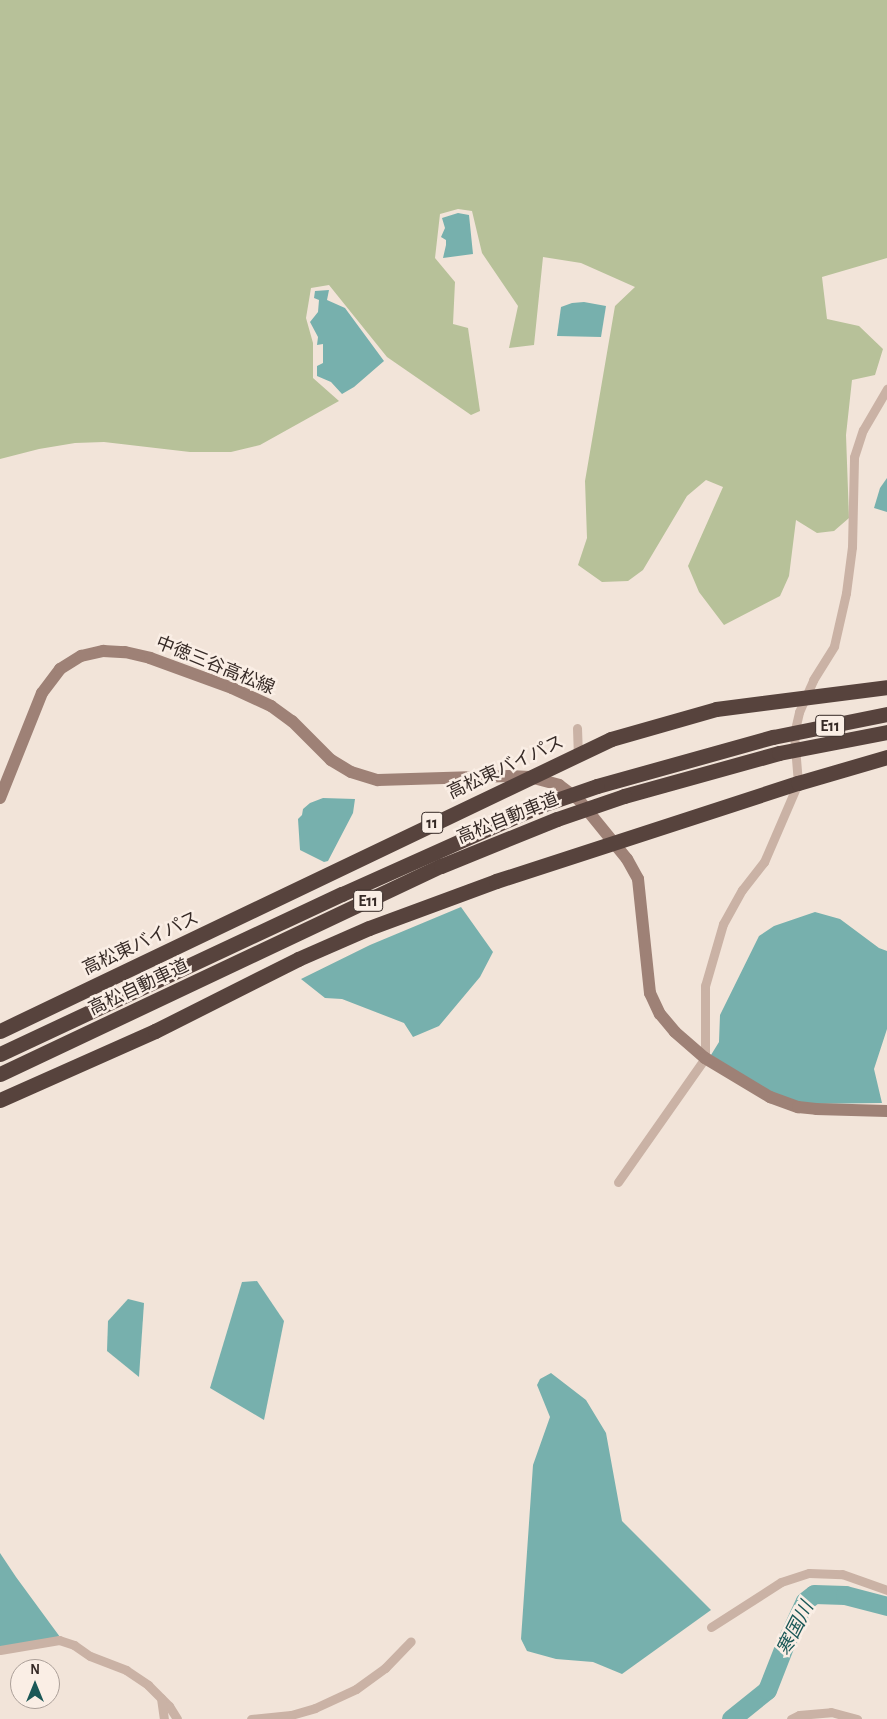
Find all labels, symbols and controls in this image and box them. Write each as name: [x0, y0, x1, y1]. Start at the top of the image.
street label: 中徳三谷高松線: [153, 632, 277, 700]
road number: E11: [815, 712, 845, 739]
street label: 高松東バイパス: [444, 732, 568, 804]
street label: 高松自動車道: [454, 789, 562, 849]
road number: 11: [421, 810, 443, 836]
road number: E11: [353, 888, 383, 914]
street label: 高松東バイパス: [79, 908, 203, 980]
street label: 高松自動車道: [85, 955, 193, 1021]
water label: 寒国川: [773, 1598, 819, 1660]
north arrow: [10, 1659, 60, 1709]
text: N: [30, 1663, 40, 1677]

